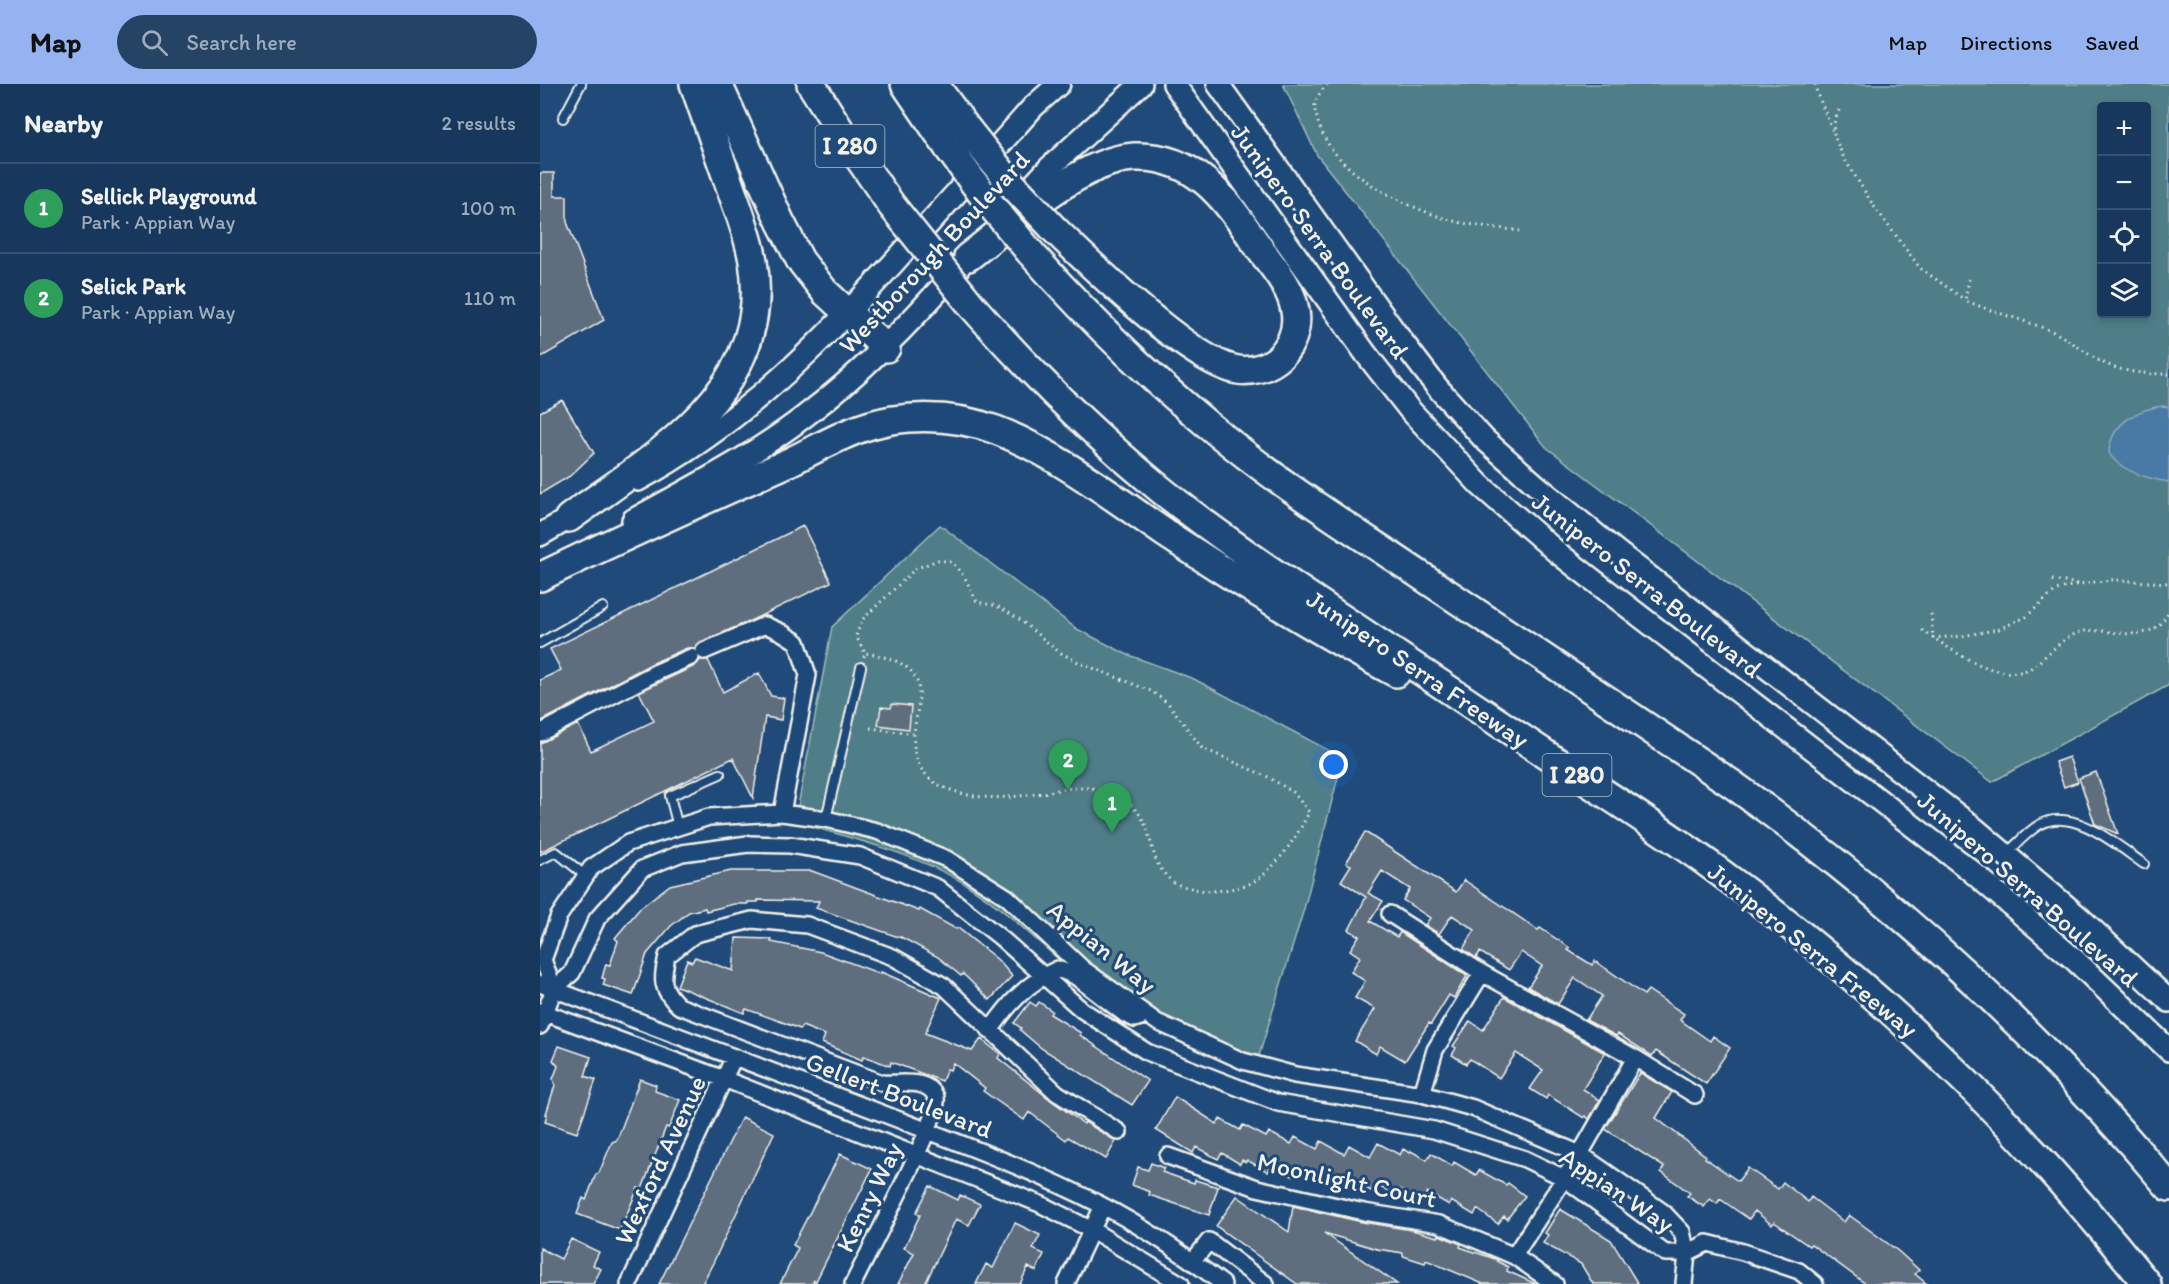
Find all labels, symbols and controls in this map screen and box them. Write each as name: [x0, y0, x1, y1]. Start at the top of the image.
search box: [117, 15, 537, 69]
text: Map: [30, 25, 81, 59]
icon: search: [138, 26, 171, 59]
text: Search here: [186, 29, 297, 56]
text: Map: [1889, 30, 1927, 55]
text: Directions: [1960, 30, 2052, 55]
text: Saved: [2085, 30, 2139, 55]
map controls: [2097, 102, 2151, 318]
button: +: [2097, 102, 2151, 156]
text: Nearby: [24, 107, 103, 139]
text: 2 results: [442, 111, 516, 135]
street label: Junipero Serra Boulevard: [1224, 117, 1416, 365]
road number: I 280: [816, 125, 884, 167]
street label: Westborough Boulevard: [831, 143, 1037, 360]
button: −: [2097, 156, 2151, 210]
text: Sellick Playground: [81, 183, 257, 210]
text: 1: [39, 196, 48, 220]
text: 100 m: [461, 196, 516, 220]
text: Park · Appian Way: [81, 210, 235, 234]
button: locate: [2097, 210, 2151, 264]
button: layers: [2097, 264, 2151, 318]
text: Selick Park: [81, 273, 186, 300]
text: 2: [38, 286, 49, 310]
text: 110 m: [464, 286, 516, 310]
text: Park · Appian Way: [81, 300, 235, 324]
street label: Junipero Serra Boulevard: [1526, 485, 1768, 685]
street label: Junipero Serra Freeway: [1301, 583, 1535, 755]
pin: 2: [1048, 740, 1088, 790]
your location: [1319, 750, 1348, 779]
road number: I 280: [1542, 754, 1612, 796]
pin: 1: [1092, 784, 1132, 833]
street label: Junipero Serra Boulevard: [1911, 784, 2145, 994]
street label: Junipero Serra Freeway: [1701, 855, 1925, 1045]
street label: Appian Way: [1041, 893, 1163, 1001]
street label: Gellert Boulevard: [801, 1045, 997, 1145]
street label: Wexford Avenue: [607, 1070, 713, 1250]
street label: Kenry Way: [829, 1137, 909, 1257]
street label: Appian Way: [1554, 1140, 1680, 1240]
street label: Moonlight Court: [1254, 1145, 1440, 1215]

